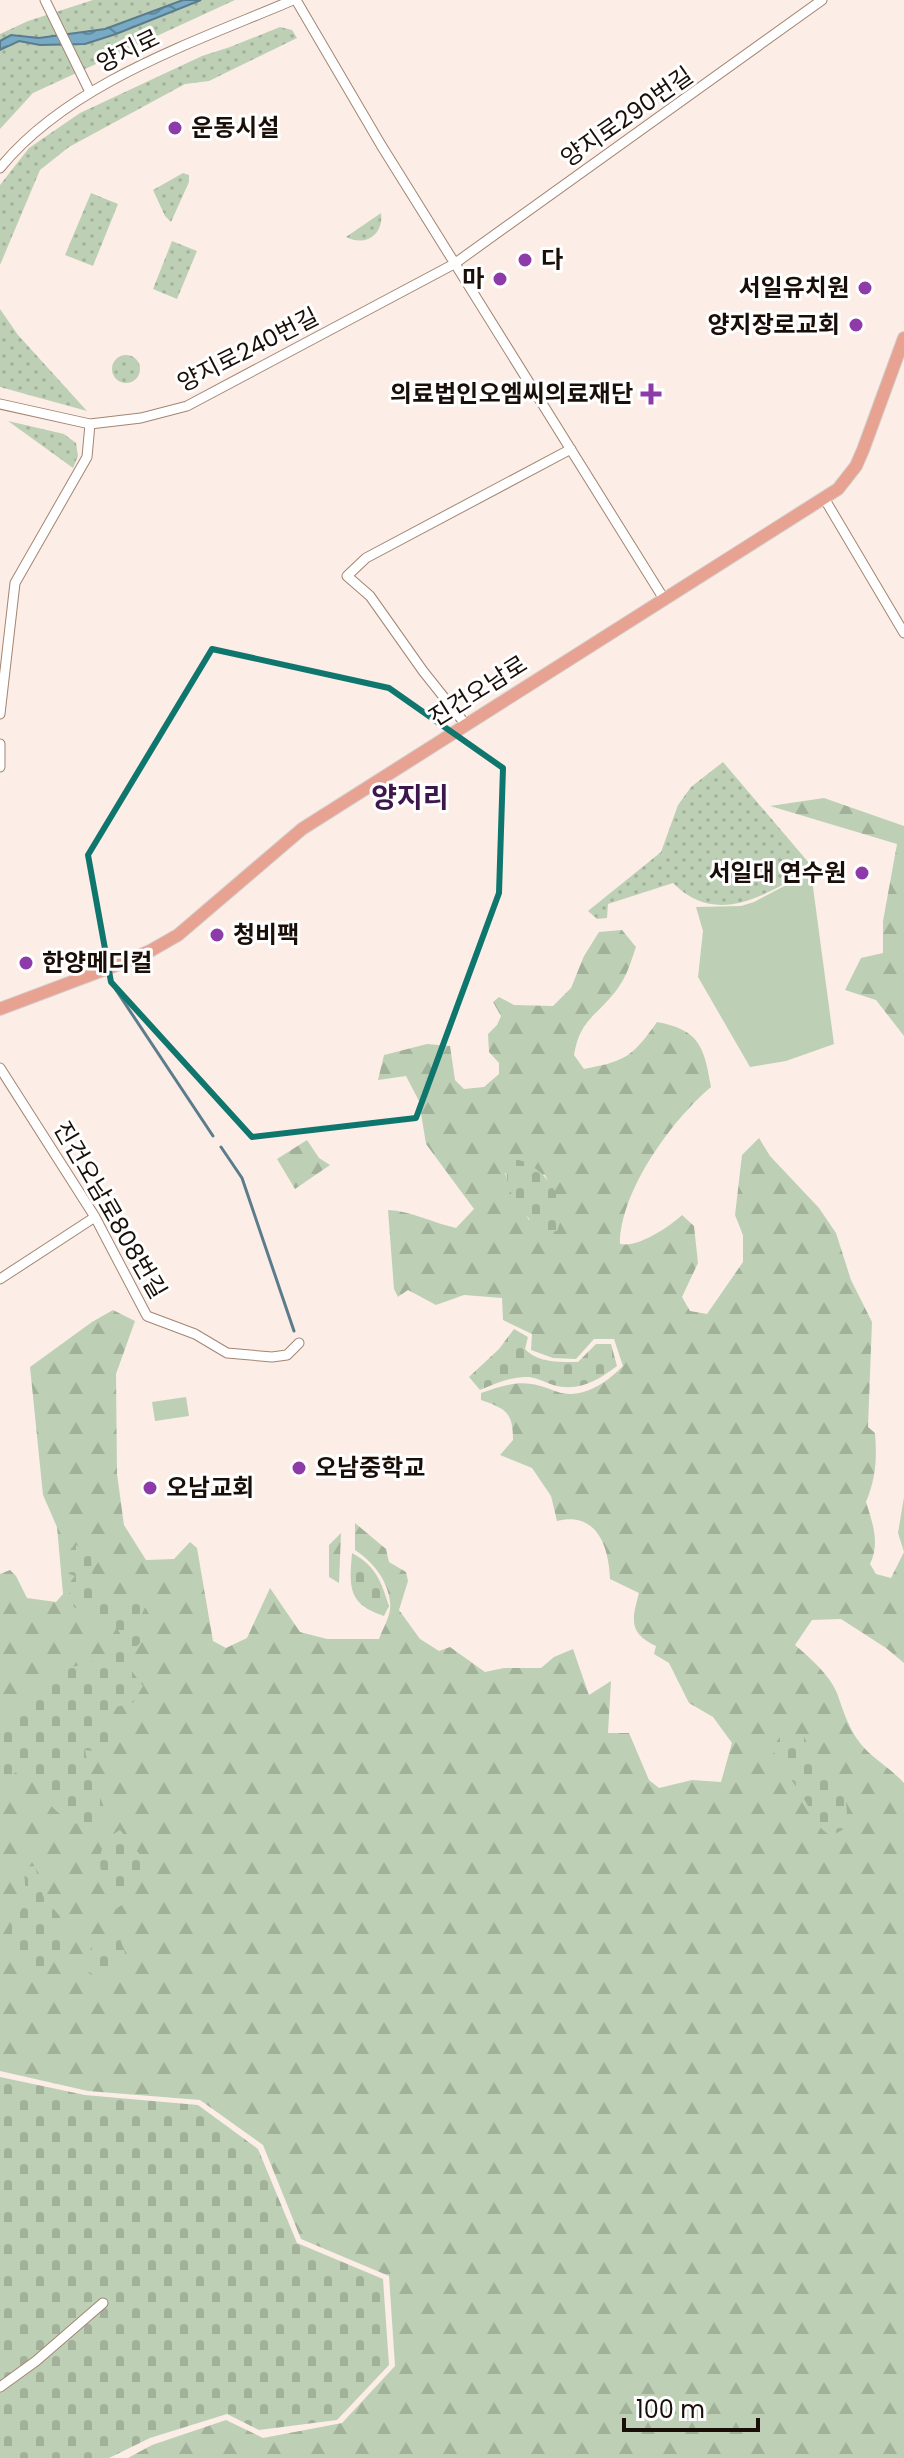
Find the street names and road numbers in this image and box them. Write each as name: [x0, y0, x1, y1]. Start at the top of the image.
street label: 양지로: [91, 21, 165, 80]
street label: 양지로290번길: [554, 59, 699, 174]
street label: 양지로240번길: [172, 300, 324, 399]
street label: 진건오남로: [422, 647, 533, 734]
street label: 진건오남로808번길: [46, 1115, 175, 1305]

